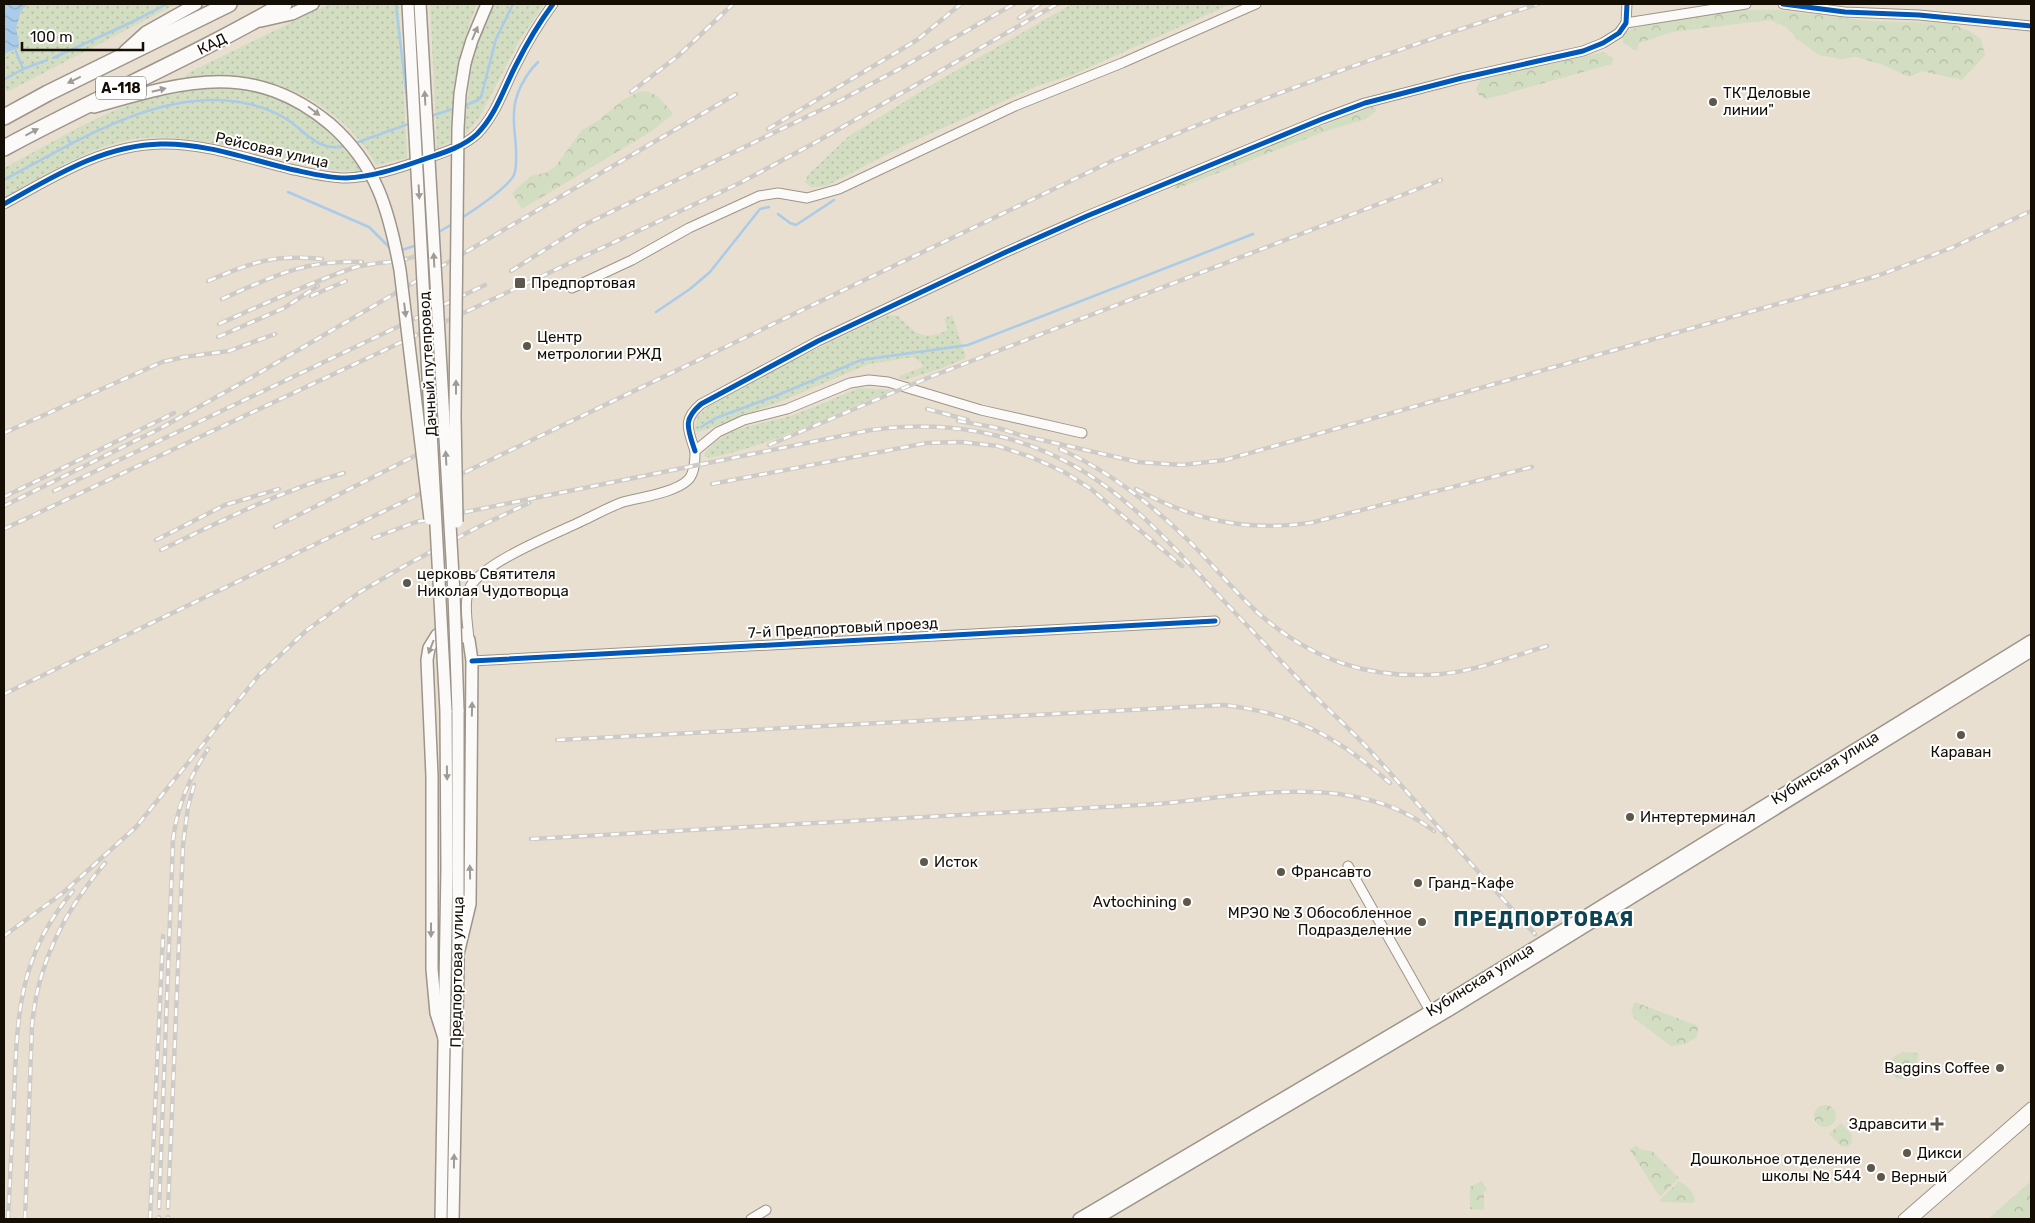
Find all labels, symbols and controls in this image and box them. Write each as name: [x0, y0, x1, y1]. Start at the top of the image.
scale bar: [22, 20, 144, 52]
one-way arrow: [471, 25, 479, 40]
text: 100 m: [30, 28, 72, 46]
street label: КАД: [194, 29, 230, 59]
one-way arrow: [67, 76, 81, 84]
road number: А-118: [96, 76, 146, 100]
place label: ТК"Деловые линии": [1723, 84, 1811, 119]
one-way arrow: [151, 86, 166, 94]
one-way arrow: [421, 90, 429, 106]
marker: ТК"Деловые линии": [1707, 96, 1719, 108]
one-way arrow: [307, 106, 321, 116]
one-way arrow: [25, 128, 40, 136]
street label: Рейсовая улица: [214, 128, 330, 172]
one-way arrow: [415, 184, 423, 200]
one-way arrow: [430, 252, 438, 268]
place label: Предпортовая: [531, 274, 636, 292]
marker: Предпортовая: [513, 276, 527, 290]
street label: Дачный путепровод: [415, 291, 441, 437]
one-way arrow: [401, 302, 409, 318]
place label: Центр метрологии РЖД: [537, 328, 662, 363]
marker: Центр метрологии РЖД: [521, 340, 533, 352]
one-way arrow: [452, 379, 460, 395]
one-way arrow: [441, 449, 449, 465]
place label: церковь Святителя Николая Чудотворца: [417, 565, 569, 600]
marker: церковь Святителя Николая Чудотворца: [401, 577, 413, 589]
street label: 7-й Предпортовый проезд: [747, 614, 939, 642]
one-way arrow: [427, 640, 435, 655]
one-way arrow: [468, 701, 476, 717]
street label: Кубинская улица: [1768, 728, 1882, 808]
marker: Караван: [1955, 729, 1967, 741]
place label: Караван: [1931, 743, 1991, 761]
one-way arrow: [443, 765, 451, 781]
place label: Интертерминал: [1640, 808, 1756, 826]
marker: Интертерминал: [1624, 811, 1636, 823]
place label: Исток: [934, 853, 978, 871]
marker: Исток: [918, 856, 930, 868]
place label: Франсавто: [1291, 863, 1371, 881]
one-way arrow: [466, 864, 474, 880]
marker: Франсавто: [1275, 866, 1287, 878]
place label: Гранд-Кафе: [1428, 874, 1514, 892]
marker: Гранд-Кафе: [1412, 877, 1424, 889]
place label: Avtochining: [1093, 893, 1177, 911]
street label: Предпортовая улица: [447, 896, 467, 1048]
marker: Avtochining: [1181, 896, 1193, 908]
place label: МРЭО № 3 Обособленное Подразделение: [1228, 904, 1412, 939]
district label: ПРЕДПОРТОВАЯ: [1454, 907, 1634, 931]
marker: МРЭО № 3 Обособленное Подразделение: [1416, 916, 1428, 928]
one-way arrow: [427, 923, 435, 939]
street label: Кубинская улица: [1423, 940, 1537, 1020]
place label: Baggins Coffee: [1884, 1059, 1990, 1077]
marker: Baggins Coffee: [1994, 1062, 2006, 1074]
place label: Здравсити: [1849, 1115, 1927, 1133]
marker: Здравсити: [1931, 1118, 1943, 1130]
place label: Дикси: [1917, 1144, 1962, 1162]
marker: Дикси: [1901, 1147, 1913, 1159]
place label: Дошкольное отделение школы № 544: [1690, 1150, 1861, 1185]
one-way arrow: [450, 1153, 458, 1169]
marker: Дошкольное отделение школы № 544: [1865, 1162, 1877, 1174]
place label: Верный: [1891, 1168, 1947, 1186]
marker: Верный: [1875, 1171, 1887, 1183]

